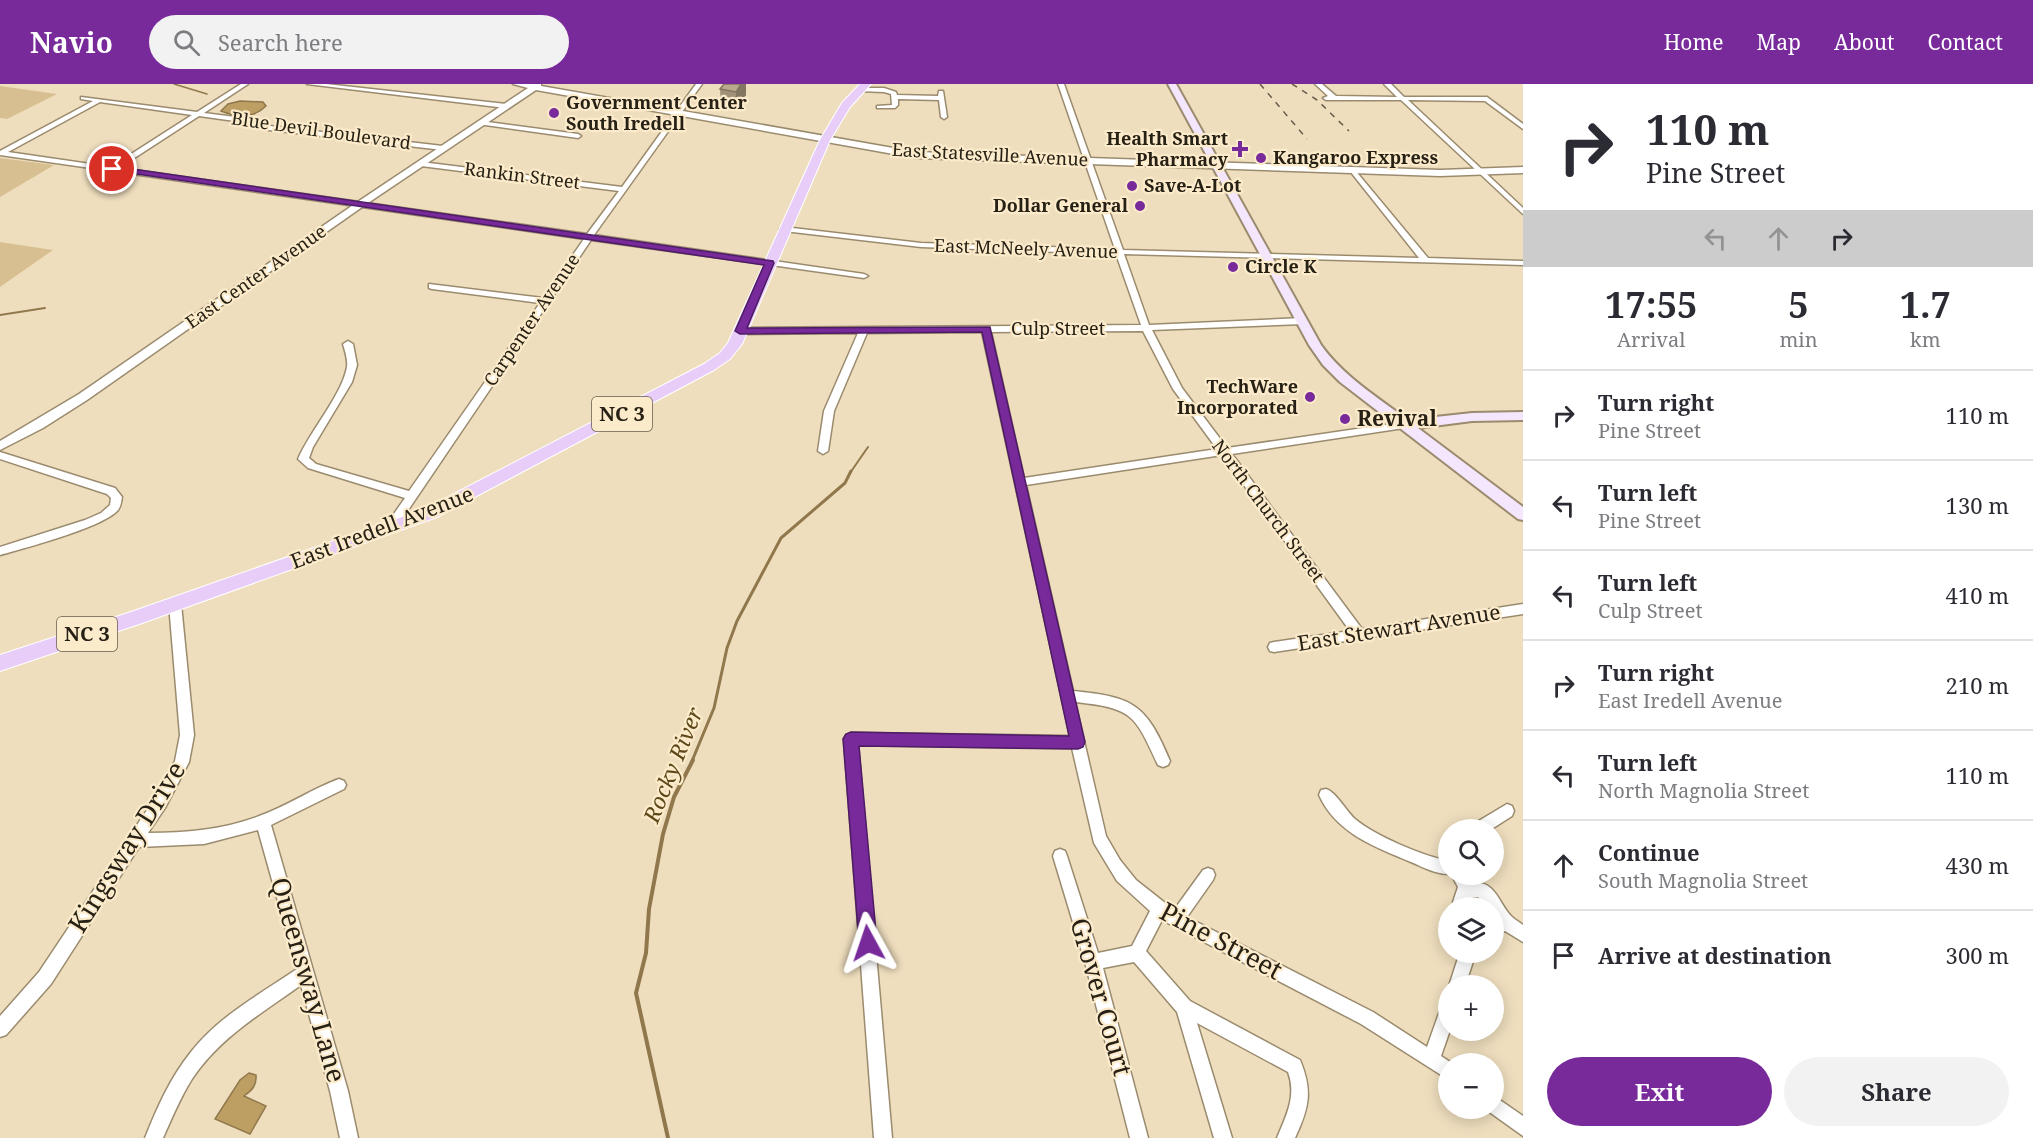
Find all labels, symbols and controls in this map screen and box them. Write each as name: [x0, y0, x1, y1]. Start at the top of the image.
search box: [149, 15, 569, 69]
text: Navio: [30, 23, 113, 61]
icon: search: [170, 26, 203, 59]
text: Search here: [218, 27, 343, 57]
text: Home: [1664, 28, 1724, 56]
text: Map: [1757, 28, 1801, 56]
text: About: [1834, 28, 1895, 56]
text: Contact: [1928, 28, 2003, 56]
place label: Government Center South Iredell: [566, 90, 747, 135]
text: 110 m: [1646, 100, 1770, 157]
street label: Blue Devil Boulevard: [230, 106, 412, 154]
marker: Government Center South Iredell: [547, 106, 561, 120]
icon: right: [1547, 108, 1625, 186]
place label: Health Smart Pharmacy: [1106, 126, 1229, 171]
street label: East Statesville Avenue: [891, 137, 1089, 171]
marker: Health Smart Pharmacy: [1233, 142, 1247, 156]
pin: [86, 143, 137, 194]
place label: Kangaroo Express: [1273, 145, 1438, 169]
marker: Kangaroo Express: [1254, 151, 1268, 165]
icon: arrive: [95, 152, 128, 185]
text: Pine Street: [1646, 154, 1785, 191]
street label: Rankin Street: [463, 156, 581, 194]
place label: Save-A-Lot: [1144, 173, 1241, 197]
marker: Save-A-Lot: [1125, 179, 1139, 193]
place label: Dollar General: [993, 193, 1129, 217]
marker: Dollar General: [1133, 199, 1147, 213]
street label: East Center Avenue: [180, 219, 330, 334]
icon: left: [1699, 222, 1732, 255]
icon: ahead: [1762, 222, 1795, 255]
icon: right: [1825, 222, 1858, 255]
street label: East McNeely Avenue: [934, 233, 1118, 263]
street label: Carpenter Avenue: [478, 248, 585, 391]
place label: Circle K: [1245, 254, 1318, 278]
marker: Circle K: [1226, 260, 1240, 274]
text: 17:55: [1605, 280, 1697, 329]
text: 5: [1788, 280, 1809, 329]
text: 1.7: [1900, 280, 1951, 329]
street label: Culp Street: [1011, 316, 1105, 340]
text: Arrival: [1617, 326, 1685, 353]
text: min: [1779, 326, 1818, 353]
text: km: [1910, 326, 1941, 353]
place label: TechWare Incorporated: [1177, 374, 1298, 419]
text: Turn right: [1598, 387, 1714, 417]
marker: TechWare Incorporated: [1303, 390, 1317, 404]
road number: NC 3: [592, 397, 652, 431]
icon: right: [1547, 399, 1580, 432]
text: 110 m: [1946, 400, 2009, 430]
place label: Revival: [1357, 404, 1437, 432]
marker: Revival: [1338, 412, 1352, 426]
text: Pine Street: [1598, 417, 1701, 444]
street label: North Church Street: [1207, 434, 1330, 587]
text: Turn left: [1598, 477, 1697, 507]
street label: East Iredell Avenue: [286, 479, 477, 575]
icon: left: [1547, 489, 1580, 522]
text: 130 m: [1946, 490, 2009, 520]
text: Pine Street: [1598, 507, 1701, 534]
text: Turn left: [1598, 567, 1697, 597]
icon: left: [1547, 579, 1580, 612]
text: 410 m: [1946, 580, 2009, 610]
street label: East Stewart Avenue: [1295, 597, 1502, 657]
text: Culp Street: [1598, 597, 1702, 624]
road number: NC 3: [57, 617, 117, 651]
text: Turn right: [1598, 657, 1714, 687]
icon: right: [1547, 669, 1580, 702]
text: 210 m: [1946, 670, 2009, 700]
text: East Iredell Avenue: [1598, 687, 1783, 714]
water label: Rocky River: [635, 702, 709, 828]
text: Turn left: [1598, 747, 1697, 777]
street label: Kingsway Drive: [59, 754, 193, 939]
icon: left: [1547, 759, 1580, 792]
text: 110 m: [1946, 760, 2009, 790]
text: North Magnolia Street: [1598, 777, 1809, 804]
map controls: [1438, 819, 1504, 1119]
button: search: [1438, 819, 1504, 885]
text: Continue: [1598, 837, 1700, 867]
icon: ahead: [1547, 849, 1580, 882]
text: 430 m: [1946, 850, 2009, 880]
text: South Magnolia Street: [1598, 867, 1808, 894]
street label: Queensway Lane: [262, 873, 355, 1086]
street label: Pine Street: [1154, 893, 1289, 987]
button: layers: [1438, 897, 1504, 963]
position arrow: [836, 911, 900, 975]
street label: Grover Court: [1062, 914, 1142, 1080]
icon: arrive: [1547, 939, 1580, 972]
text: Arrive at destination: [1598, 940, 1832, 970]
text: 300 m: [1946, 940, 2009, 970]
button: +: [1438, 975, 1504, 1041]
button: −: [1438, 1053, 1504, 1119]
button: Exit: [1547, 1057, 1772, 1126]
button: Share: [1784, 1057, 2009, 1126]

